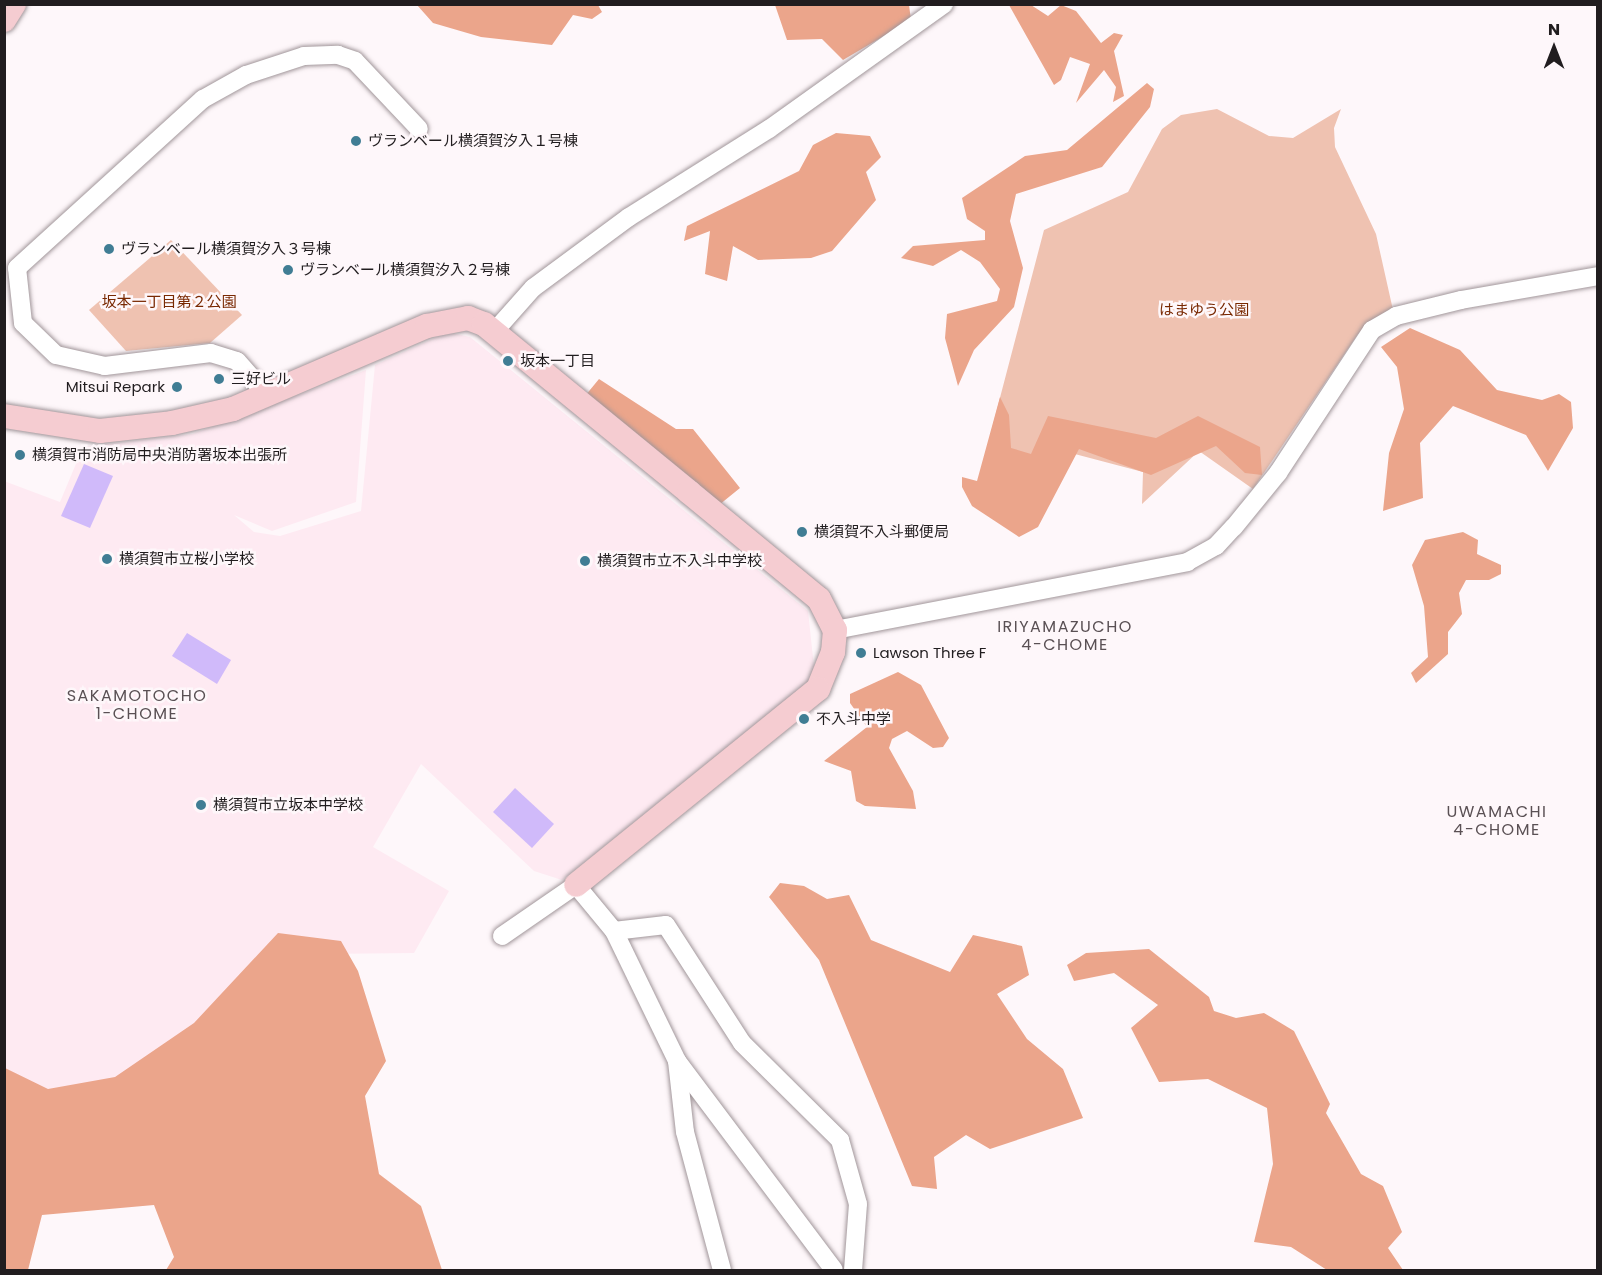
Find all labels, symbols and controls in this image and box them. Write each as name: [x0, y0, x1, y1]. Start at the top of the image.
north arrow: [1524, 18, 1584, 78]
text: N: [1548, 18, 1560, 41]
place label: ヴランベール横須賀汐入１号棟: [368, 132, 578, 150]
marker: ヴランベール横須賀汐入１号棟: [349, 134, 363, 148]
place label: ヴランベール横須賀汐入３号棟: [121, 240, 331, 258]
marker: ヴランベール横須賀汐入３号棟: [102, 242, 116, 256]
place label: ヴランベール横須賀汐入２号棟: [300, 261, 510, 279]
marker: ヴランベール横須賀汐入２号棟: [281, 263, 295, 277]
park label: 坂本一丁目第２公園: [102, 293, 236, 311]
park label: はまゆう公園: [1159, 301, 1249, 319]
place label: 坂本一丁目: [520, 352, 595, 370]
marker: 坂本一丁目: [501, 354, 515, 368]
place label: 三好ビル: [231, 370, 291, 388]
marker: 三好ビル: [212, 372, 226, 386]
place label: Mitsui Repark: [66, 378, 165, 396]
marker: Mitsui Repark: [170, 380, 184, 394]
place label: 横須賀市消防局中央消防署坂本出張所: [32, 446, 287, 464]
marker: 横須賀市消防局中央消防署坂本出張所: [13, 448, 27, 462]
place label: 横須賀不入斗郵便局: [814, 523, 949, 541]
marker: 横須賀不入斗郵便局: [795, 525, 809, 539]
place label: 横須賀市立桜小学校: [119, 550, 254, 568]
marker: 横須賀市立桜小学校: [100, 552, 114, 566]
place label: 横須賀市立不入斗中学校: [597, 552, 762, 570]
marker: 横須賀市立不入斗中学校: [578, 554, 592, 568]
district label: IRIYAMAZUCHO 4-CHOME: [997, 617, 1133, 655]
place label: Lawson Three F: [873, 644, 986, 662]
marker: Lawson Three F: [854, 646, 868, 660]
district label: SAKAMOTOCHO 1-CHOME: [67, 686, 207, 724]
place label: 不入斗中学: [816, 710, 891, 728]
marker: 不入斗中学: [797, 712, 811, 726]
place label: 横須賀市立坂本中学校: [213, 796, 363, 814]
marker: 横須賀市立坂本中学校: [194, 798, 208, 812]
district label: UWAMACHI 4-CHOME: [1446, 802, 1548, 840]

